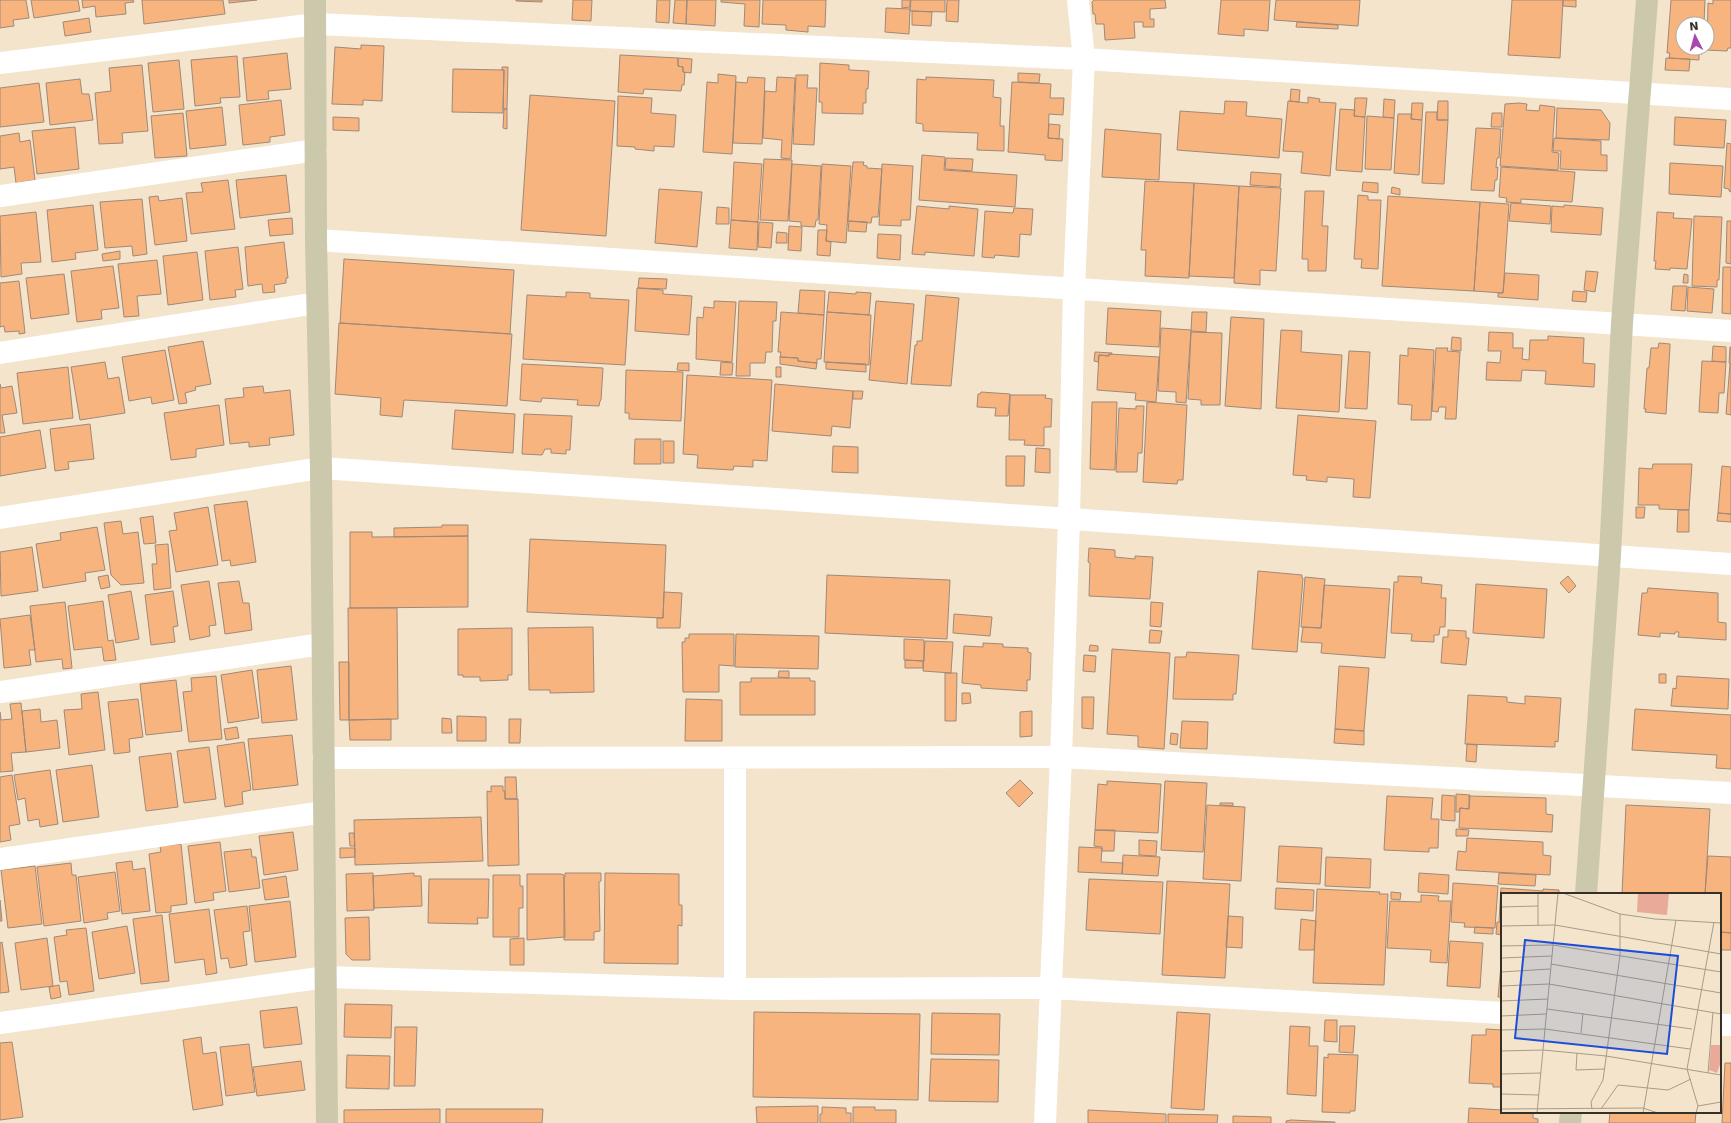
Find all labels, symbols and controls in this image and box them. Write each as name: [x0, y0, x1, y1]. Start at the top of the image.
north arrow: [1675, 16, 1715, 56]
text: N: [1689, 20, 1699, 33]
inset map: [1501, 893, 1721, 1113]

